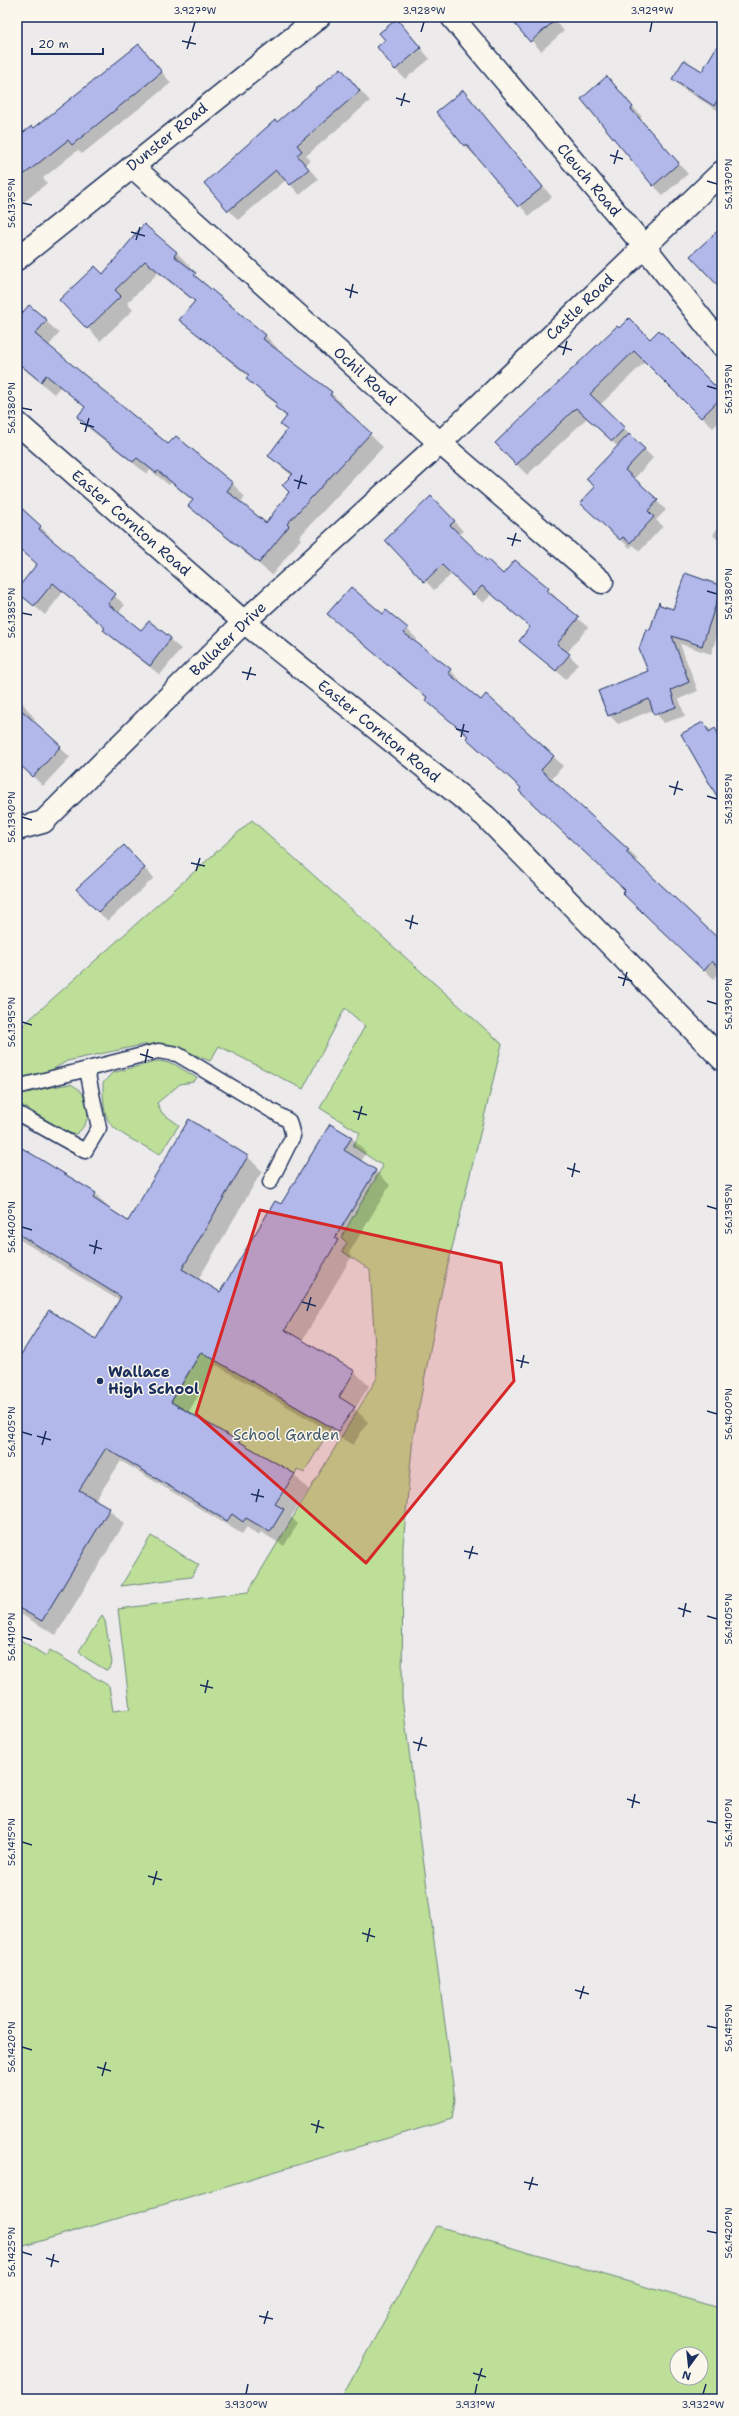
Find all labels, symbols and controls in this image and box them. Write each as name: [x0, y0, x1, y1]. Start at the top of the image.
text: 3.927°W: [174, 4, 217, 17]
text: 3.928°W: [402, 4, 446, 17]
text: 3.929°W: [630, 4, 674, 17]
scale bar: [32, 30, 103, 56]
text: 20 m: [38, 36, 69, 52]
street label: Dunster Road: [122, 98, 212, 176]
street label: Cleuch Road: [552, 139, 626, 221]
text: 56.1370°N: [722, 159, 735, 209]
text: 56.1375°N: [5, 178, 18, 228]
street label: Castle Road: [542, 269, 619, 345]
street label: Ochil Road: [329, 342, 401, 410]
text: 56.1375°N: [722, 364, 735, 414]
text: 56.1380°N: [5, 382, 18, 434]
street label: Easter Cornton Road: [67, 465, 195, 581]
text: 56.1380°N: [722, 568, 735, 620]
text: 56.1385°N: [5, 588, 18, 638]
street label: Ballater Drive: [185, 597, 271, 681]
street label: Easter Cornton Road: [313, 675, 445, 787]
text: 56.1385°N: [722, 774, 735, 824]
text: 56.1390°N: [5, 791, 18, 843]
text: 56.1390°N: [722, 978, 735, 1030]
text: 56.1395°N: [5, 997, 18, 1047]
text: 56.1395°N: [722, 1184, 735, 1234]
text: 56.1400°N: [5, 1201, 18, 1253]
place label: Wallace High School: [108, 1362, 199, 1399]
marker: Wallace High School: [95, 1376, 105, 1386]
text: 56.1400°N: [722, 1388, 735, 1440]
text: 56.1405°N: [5, 1406, 18, 1458]
park label: School Garden: [233, 1425, 339, 1445]
text: 56.1405°N: [722, 1593, 735, 1645]
text: 56.1410°N: [5, 1613, 18, 1661]
text: 56.1410°N: [722, 1799, 735, 1847]
text: 56.1415°N: [5, 1818, 18, 1866]
text: 56.1415°N: [722, 2004, 735, 2052]
text: 56.1420°N: [5, 2021, 18, 2073]
text: 56.1420°N: [722, 2207, 735, 2259]
text: 56.1425°N: [5, 2227, 18, 2277]
north arrow: [669, 2346, 709, 2386]
text: N: [680, 2367, 693, 2384]
text: 3.930°W: [224, 2398, 268, 2411]
text: 3.931°W: [455, 2398, 496, 2411]
text: 3.932°W: [682, 2398, 725, 2411]

